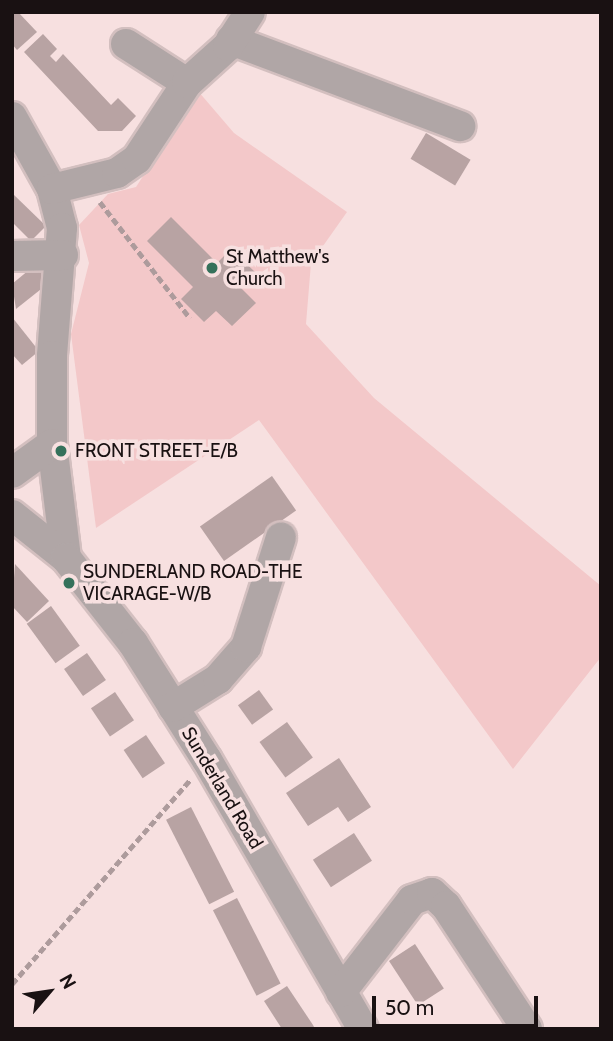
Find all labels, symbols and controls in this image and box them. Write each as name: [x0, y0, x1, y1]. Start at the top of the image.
place label: St Matthew's Church: [226, 246, 329, 290]
marker: St Matthew's Church: [204, 260, 220, 276]
place label: FRONT STREET-E/B: [75, 440, 238, 462]
marker: FRONT STREET-E/B: [53, 443, 69, 459]
place label: SUNDERLAND ROAD-THE VICARAGE-W/B: [83, 561, 302, 605]
marker: SUNDERLAND ROAD-THE VICARAGE-W/B: [61, 575, 77, 591]
street label: Sunderland Road: [177, 723, 267, 853]
north arrow: [14, 957, 84, 1027]
text: N: [54, 970, 81, 993]
scale bar: [375, 982, 541, 1026]
text: 50 m: [385, 995, 434, 1020]

